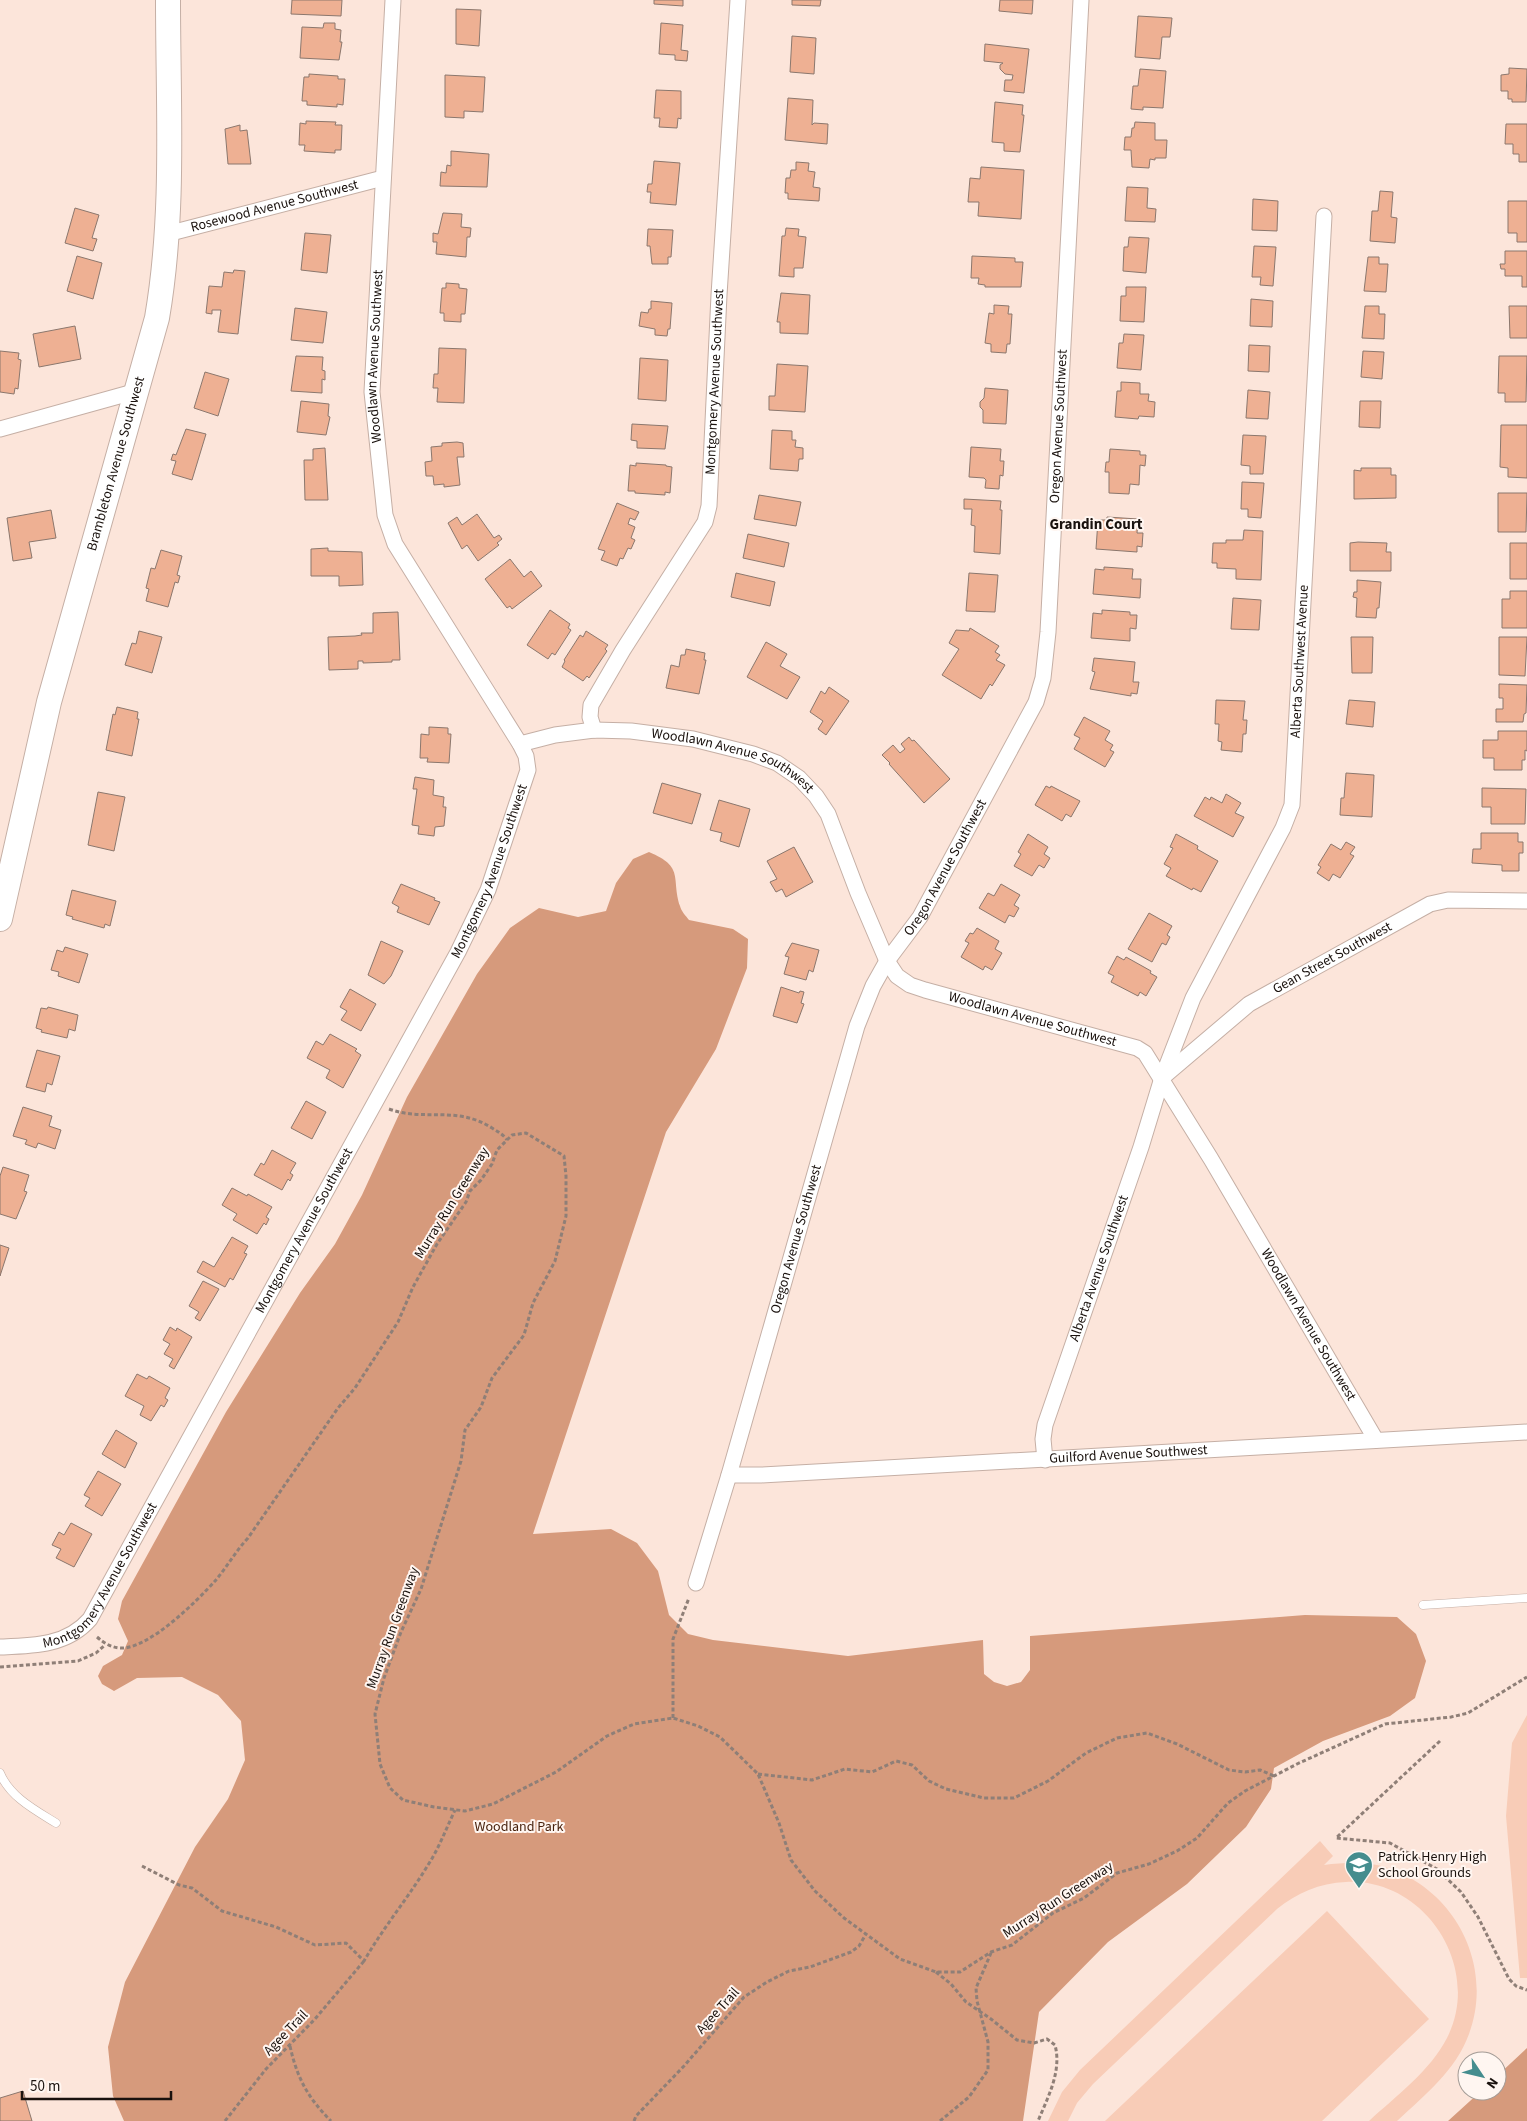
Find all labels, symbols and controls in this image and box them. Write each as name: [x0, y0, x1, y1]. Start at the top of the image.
street label: Rosewood Avenue Southwest: [188, 175, 361, 237]
street label: Woodlawn Avenue Southwest: [362, 269, 389, 444]
street label: Montgomery Avenue Southwest: [700, 288, 729, 475]
street label: Oregon Avenue Southwest: [1045, 349, 1073, 504]
street label: Brambleton Avenue Southwest: [82, 374, 150, 553]
district label: Grandin Court: [1049, 514, 1143, 535]
street label: Alberta Southwest Avenue: [1286, 584, 1314, 739]
street label: Woodlawn Avenue Southwest: [650, 724, 819, 798]
street label: Montgomery Avenue Southwest: [446, 781, 533, 962]
street label: Oregon Avenue Southwest: [899, 795, 992, 940]
street label: Gean Street Southwest: [1269, 917, 1396, 999]
street label: Woodlawn Avenue Southwest: [946, 987, 1119, 1052]
street label: Murray Run Greenway: [410, 1143, 495, 1263]
street label: Montgomery Avenue Southwest: [251, 1144, 358, 1317]
street label: Oregon Avenue Southwest: [765, 1162, 827, 1316]
street label: Alberta Avenue Southwest: [1065, 1192, 1134, 1344]
street label: Woodlawn Avenue Southwest: [1256, 1245, 1361, 1405]
street label: Guilford Avenue Southwest: [1049, 1440, 1208, 1469]
street label: Montgomery Avenue Southwest: [41, 1499, 162, 1654]
street label: Murray Run Greenway: [362, 1564, 424, 1692]
park label: Woodland Park: [475, 1817, 564, 1837]
place label: Patrick Henry High School Grounds: [1378, 1847, 1487, 1883]
school or university icon: Patrick Henry High School Grounds: [1344, 1850, 1374, 1889]
street label: Murray Run Greenway: [999, 1856, 1118, 1943]
street label: Agee Trail: [692, 1983, 745, 2039]
street label: Agee Trail: [259, 2005, 313, 2060]
north arrow: [1457, 2051, 1507, 2101]
scale bar: [22, 2068, 171, 2100]
text: N: [1481, 2073, 1503, 2092]
text: 50 m: [30, 2076, 60, 2097]

